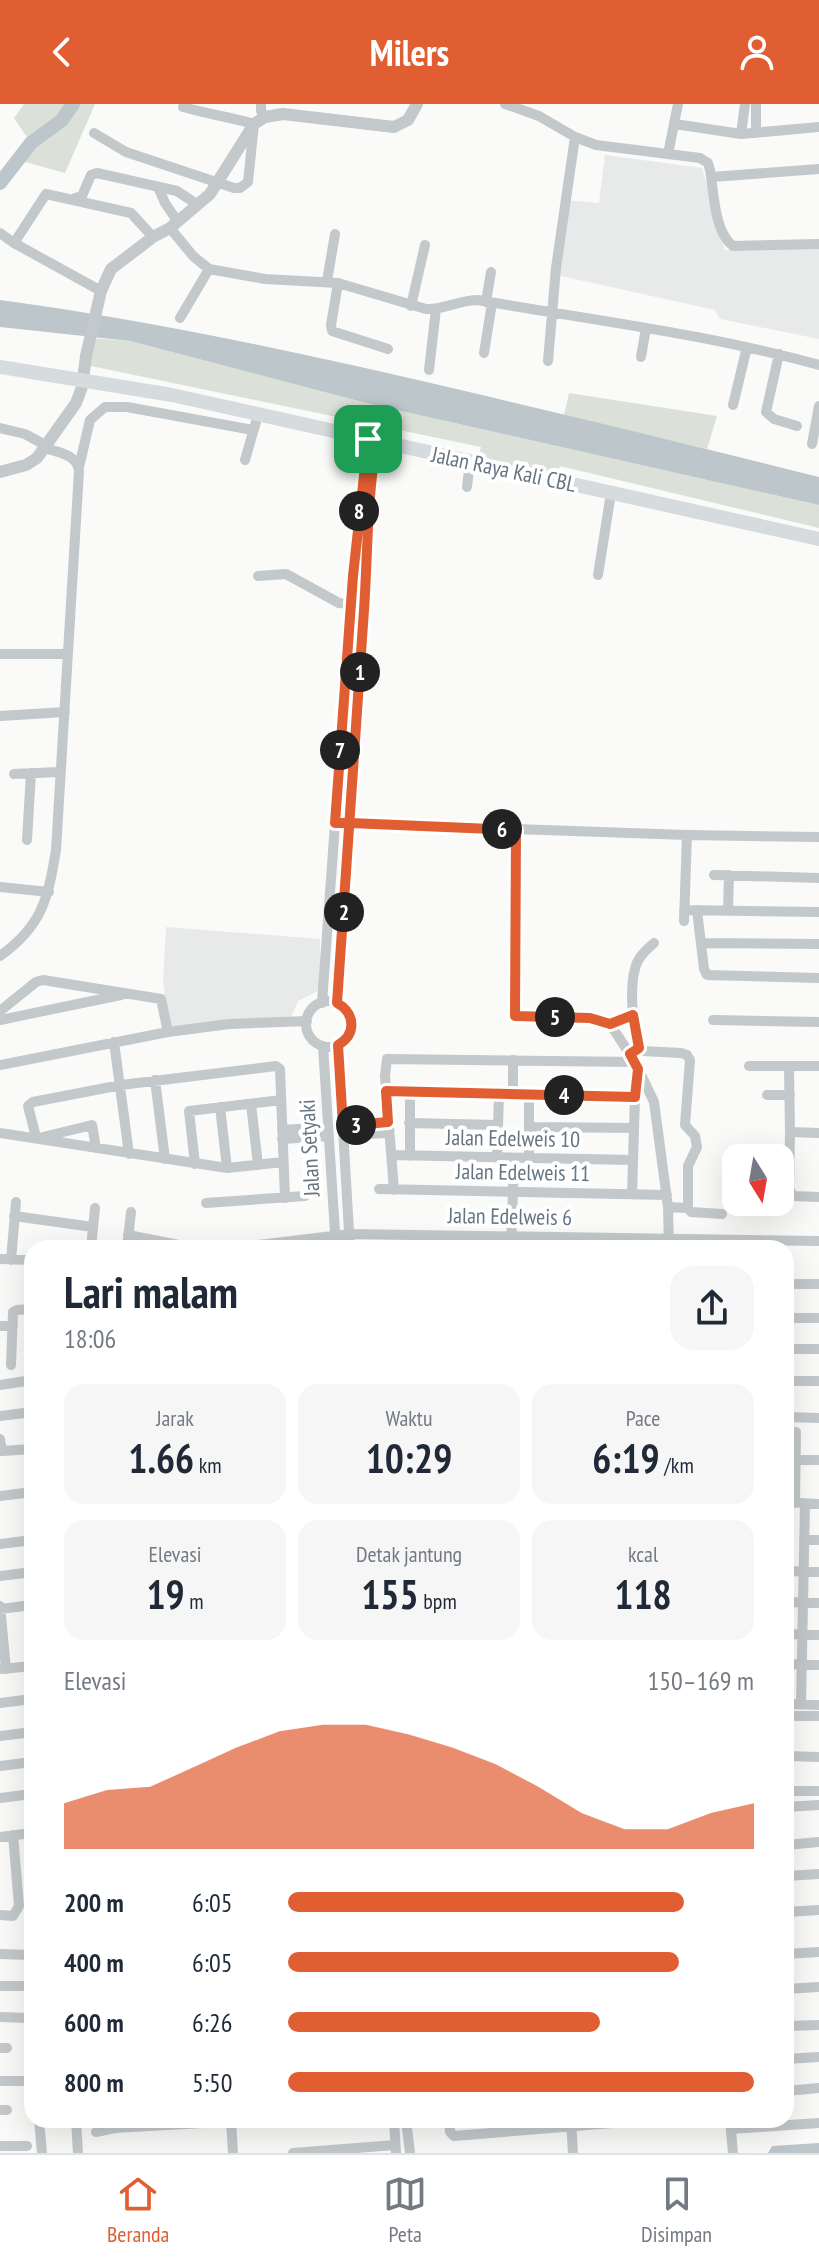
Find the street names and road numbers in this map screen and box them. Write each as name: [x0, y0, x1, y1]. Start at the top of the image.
street label: Jalan Raya Kali CBL: [428, 440, 579, 498]
street label: Jalan Setyaki: [292, 1099, 326, 1198]
street label: Jalan Edelweis 10: [445, 1123, 580, 1153]
street label: Jalan Edelweis 11: [455, 1157, 590, 1187]
street label: Jalan Edelweis 6: [447, 1201, 572, 1231]

